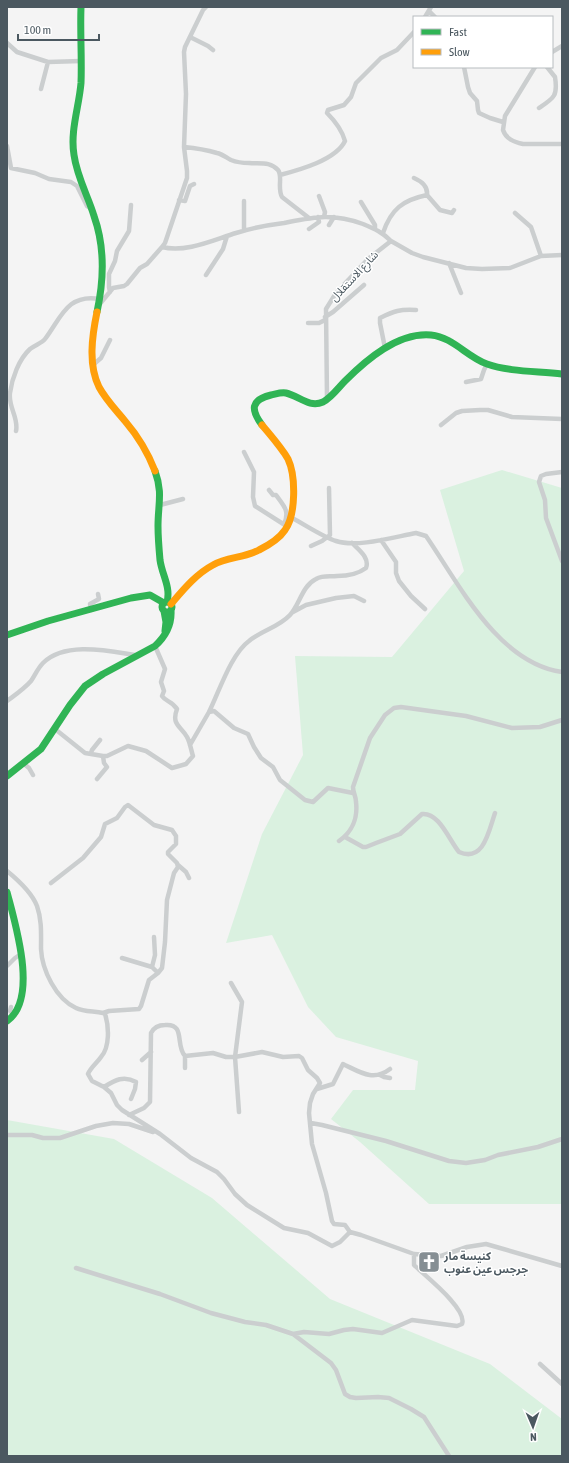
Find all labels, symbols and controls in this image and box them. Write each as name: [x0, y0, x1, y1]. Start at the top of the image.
scale bar: [18, 16, 99, 42]
legend: [413, 16, 553, 68]
text: 100 m: [24, 23, 51, 37]
text: Fast: [449, 25, 467, 39]
text: Slow: [449, 45, 470, 59]
street label: شارع الاستقلال: [328, 248, 382, 305]
church icon: كنيسة مار جرجس عين عنوب: [416, 1249, 442, 1275]
place label: كنيسة مار جرجس عين عنوب: [443, 1250, 528, 1276]
north arrow: [513, 1407, 553, 1447]
text: N: [530, 1431, 537, 1443]

